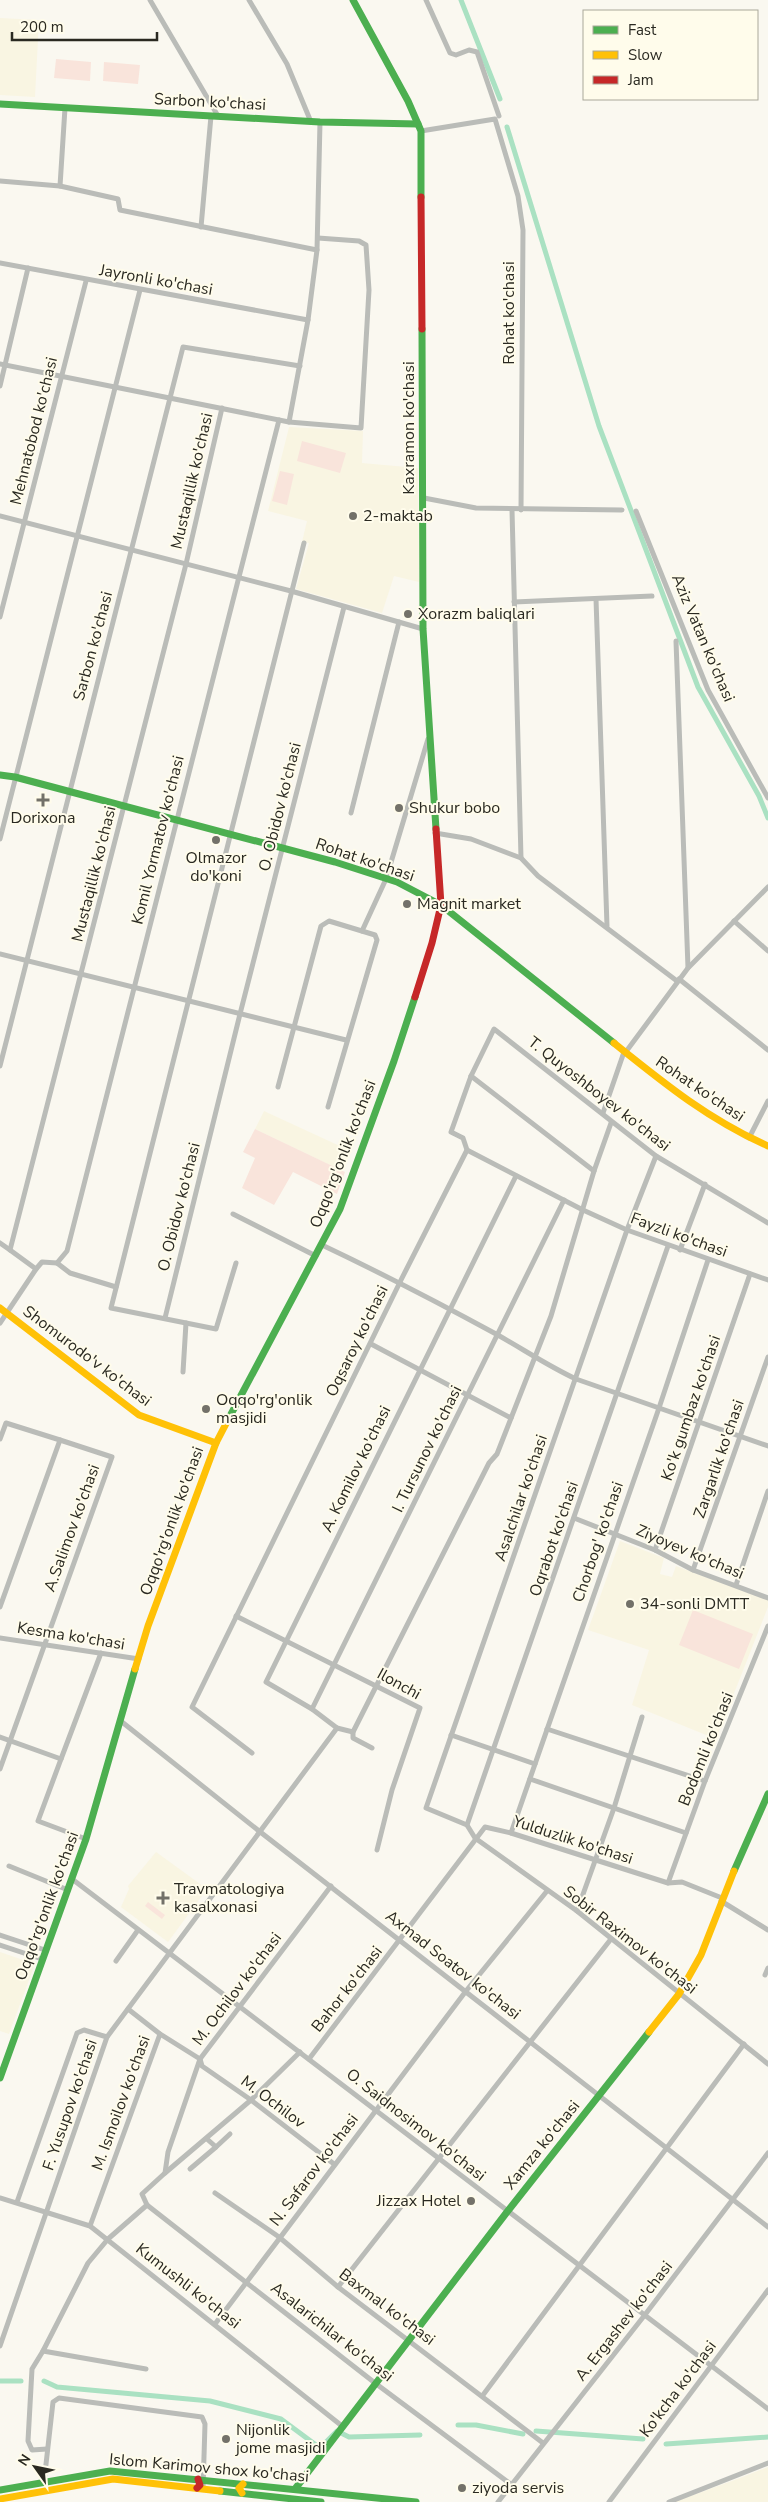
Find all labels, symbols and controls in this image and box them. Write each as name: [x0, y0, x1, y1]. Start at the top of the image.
scale bar: [12, 10, 158, 42]
legend: [583, 10, 758, 100]
text: 200 m: [20, 17, 64, 37]
text: Fast: [628, 20, 657, 40]
text: Slow: [628, 45, 663, 65]
text: Jam: [627, 70, 654, 90]
street label: Sarbon ko'chasi: [153, 88, 267, 116]
street label: Jayronli ko'chasi: [97, 259, 214, 301]
street label: Rohat ko'chasi: [498, 261, 520, 365]
street label: Mehnatobod ko'chasi: [5, 355, 63, 507]
street label: Kaxramon ko'chasi: [398, 361, 420, 495]
street label: Mustaqillik ko'chasi: [166, 411, 218, 551]
place label: 2-maktab: [363, 505, 433, 527]
marker: 2-maktab: [347, 510, 359, 522]
street label: Aziz Vatan ko'chasi: [666, 571, 740, 705]
street label: Sarbon ko'chasi: [68, 589, 118, 703]
place label: Xorazm baliqlari: [418, 603, 535, 625]
marker: Xorazm baliqlari: [402, 608, 414, 620]
street label: O. Obidov ko'chasi: [253, 740, 307, 874]
street label: Komil Yormatov ko'chasi: [126, 753, 190, 927]
marker: Dorixona: [37, 794, 49, 806]
place label: Shukur bobo: [409, 797, 500, 819]
marker: Shukur bobo: [393, 802, 405, 814]
street label: Mustaqillik ko'chasi: [66, 804, 122, 944]
place label: Dorixona: [11, 807, 75, 829]
street label: Rohat ko'chasi: [313, 833, 417, 887]
marker: Olmazor do'koni: [210, 834, 222, 846]
place label: Olmazor do'koni: [185, 847, 247, 887]
place label: Magnit market: [417, 893, 521, 915]
marker: Magnit market: [401, 898, 413, 910]
street label: T. Quyoshboyev ko'chasi: [523, 1031, 675, 1157]
street label: Rohat ko'chasi: [651, 1051, 749, 1127]
street label: Oqqo'rg'onlik ko'chasi: [305, 1077, 381, 1231]
street label: O. Obidov ko'chasi: [152, 1140, 206, 1274]
street label: Fayzli ko'chasi: [628, 1207, 730, 1263]
street label: Oqsaroy ko'chasi: [321, 1282, 393, 1400]
street label: Shomurodo'v ko'chasi: [18, 1300, 156, 1412]
street label: Ko'k gumbaz ko'chasi: [656, 1332, 726, 1484]
street label: I. Tursunov ko'chasi: [387, 1382, 467, 1516]
place label: Oqqo'rg'onlik masjidi: [216, 1389, 313, 1429]
street label: Zargarlik ko'chasi: [688, 1397, 750, 1521]
street label: A. Komilov ko'chasi: [316, 1402, 396, 1536]
marker: Oqqo'rg'onlik masjidi: [200, 1403, 212, 1415]
street label: Asalchilar ko'chasi: [489, 1432, 553, 1564]
street label: Oqqo'rg'onlik ko'chasi: [135, 1443, 209, 1599]
street label: A.Salimov ko'chasi: [39, 1461, 105, 1595]
street label: Oqrabot ko'chasi: [524, 1479, 584, 1599]
street label: Chorbog' ko'chasi: [567, 1479, 629, 1605]
street label: Ziyoyev ko'chasi: [633, 1519, 747, 1585]
place label: 34-sonli DMTT: [640, 1593, 750, 1615]
marker: 34-sonli DMTT: [624, 1598, 636, 1610]
street label: Kesma ko'chasi: [15, 1617, 127, 1655]
street label: Ilonchi: [373, 1663, 425, 1705]
street label: Bodomli ko'chasi: [673, 1689, 739, 1809]
street label: Yulduzlik ko'chasi: [509, 1810, 636, 1870]
street label: Oqqo'rg'onlik ko'chasi: [10, 1828, 84, 1984]
place label: Travmatologiya kasalxonasi: [174, 1878, 284, 1918]
street label: Sobir Raximov ko'chasi: [558, 1881, 702, 1999]
marker: Travmatologiya kasalxonasi: [156, 1891, 170, 1905]
street label: Axmad Soatov ko'chasi: [381, 1905, 525, 2025]
street label: M. Ochilov ko'chasi: [187, 1928, 287, 2050]
street label: Bahor ko'chasi: [306, 1941, 388, 2037]
street label: M. Ismoilov ko'chasi: [86, 2033, 156, 2173]
street label: F. Yusupov ko'chasi: [37, 2037, 103, 2173]
street label: O. Saidnosimov ko'chasi: [342, 2063, 490, 2187]
street label: M. Ochilov: [236, 2070, 310, 2134]
street label: Xamza ko'chasi: [499, 2096, 585, 2194]
street label: N. Safarov ko'chasi: [265, 2109, 363, 2231]
place label: Jizzax Hotel: [376, 2190, 461, 2212]
marker: Jizzax Hotel: [465, 2195, 477, 2207]
street label: Kumushli ko'chasi: [131, 2238, 245, 2334]
street label: A. Ergashev ko'chasi: [570, 2256, 678, 2386]
street label: Baxmal ko'chasi: [334, 2264, 440, 2350]
street label: Asalarichilar ko'chasi: [266, 2277, 398, 2387]
street label: Ko'kcha ko'chasi: [634, 2336, 722, 2442]
place label: Nijonlik jome masjidi: [235, 2419, 325, 2459]
marker: Nijonlik jome masjidi: [220, 2433, 232, 2445]
north arrow: [10, 2442, 60, 2492]
street label: Islom Karimov shox ko'chasi: [108, 2448, 310, 2488]
text: N: [14, 2451, 35, 2470]
place label: ziyoda servis: [472, 2477, 564, 2499]
marker: ziyoda servis: [456, 2482, 468, 2494]

